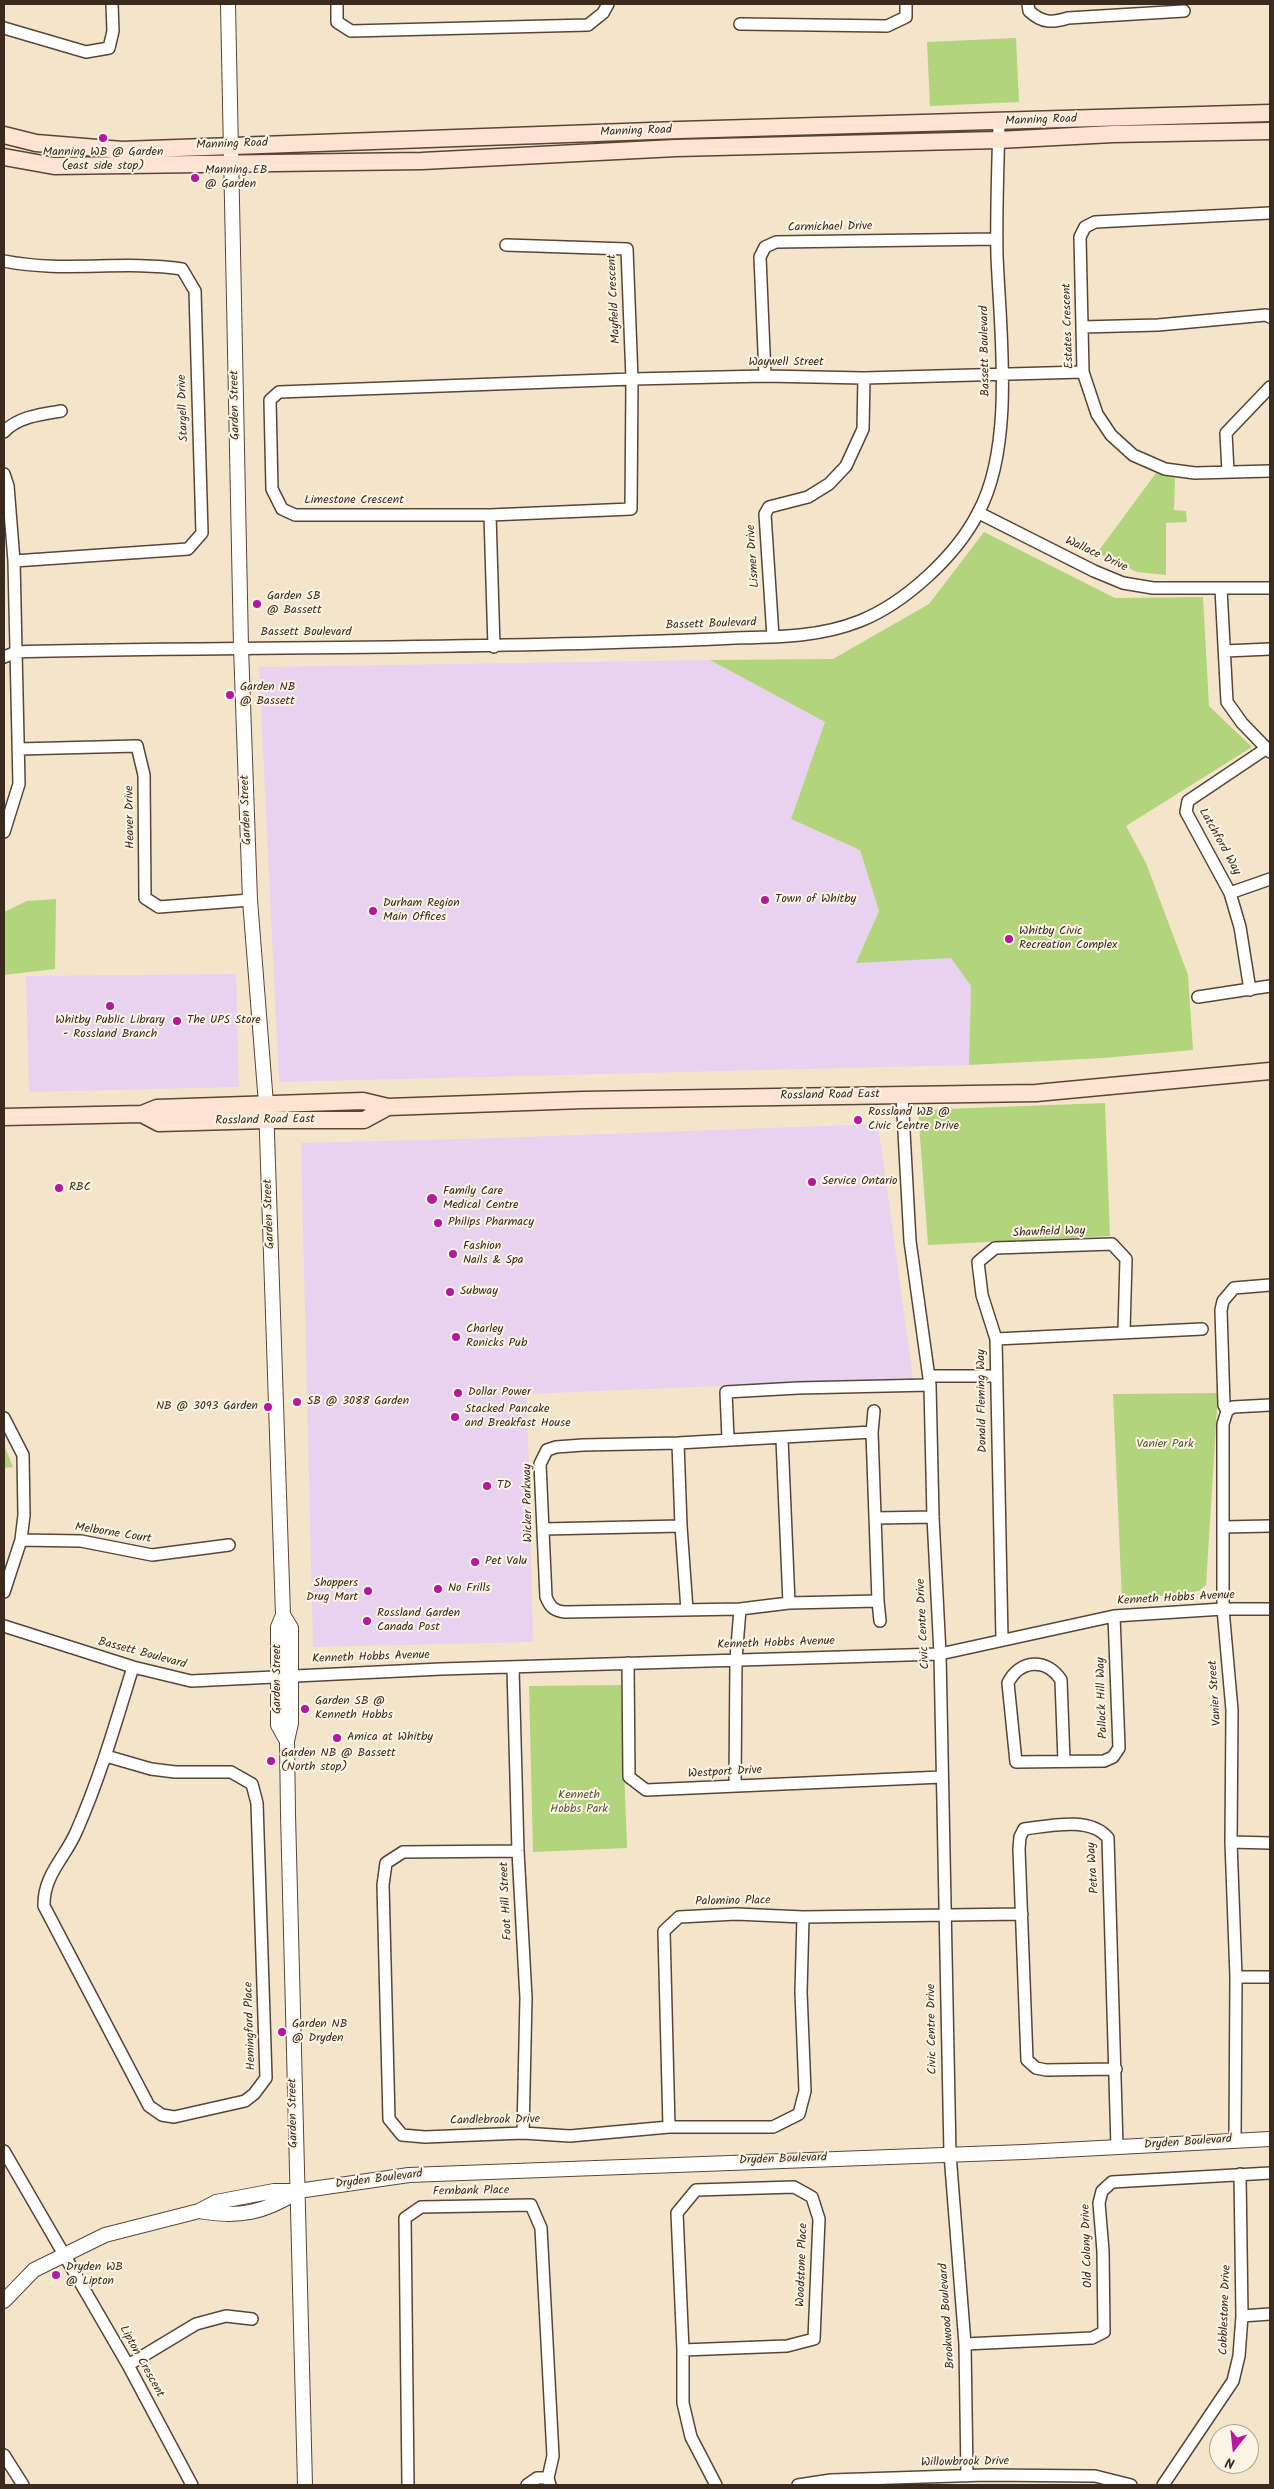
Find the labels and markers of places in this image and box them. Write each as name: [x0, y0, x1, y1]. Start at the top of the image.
marker: Manning WB @ Garden (east side stop): [97, 132, 109, 144]
place label: Manning WB @ Garden (east side stop): [43, 146, 163, 174]
place label: Manning EB @ Garden: [205, 164, 267, 192]
marker: Manning EB @ Garden: [189, 172, 201, 184]
place label: Garden SB @ Bassett: [267, 590, 322, 618]
marker: Garden SB @ Bassett: [251, 598, 263, 610]
place label: Garden NB @ Bassett: [240, 681, 295, 709]
marker: Garden NB @ Bassett: [224, 689, 236, 701]
place label: Town of Whitby: [775, 893, 856, 907]
marker: Town of Whitby: [759, 894, 771, 906]
place label: Durham Region Main Offices: [383, 897, 460, 925]
marker: Durham Region Main Offices: [367, 905, 379, 917]
place label: Whitby Civic Recreation Complex: [1019, 925, 1117, 953]
marker: Whitby Civic Recreation Complex: [1003, 933, 1015, 945]
marker: Whitby Public Library - Rossland Branch: [104, 1000, 116, 1012]
place label: Whitby Public Library - Rossland Branch: [55, 1014, 165, 1042]
place label: The UPS Store: [187, 1014, 261, 1028]
marker: The UPS Store: [171, 1015, 183, 1027]
place label: Rossland WB @ Civic Centre Drive: [868, 1106, 959, 1134]
marker: Rossland WB @ Civic Centre Drive: [852, 1114, 864, 1126]
place label: Service Ontario: [822, 1175, 898, 1189]
marker: Service Ontario: [806, 1176, 818, 1188]
place label: RBC: [69, 1181, 91, 1195]
marker: RBC: [53, 1182, 65, 1194]
place label: Family Care Medical Centre: [443, 1185, 518, 1213]
marker: Family Care Medical Centre: [425, 1192, 439, 1206]
place label: Philips Pharmacy: [448, 1216, 534, 1230]
marker: Philips Pharmacy: [432, 1217, 444, 1229]
place label: Fashion Nails & Spa: [463, 1240, 523, 1268]
marker: Fashion Nails & Spa: [447, 1248, 459, 1260]
place label: Subway: [460, 1285, 498, 1299]
marker: Subway: [444, 1286, 456, 1298]
place label: Charley Ronicks Pub: [466, 1323, 527, 1351]
marker: Charley Ronicks Pub: [450, 1331, 462, 1343]
place label: Dollar Power: [468, 1386, 531, 1400]
marker: Dollar Power: [452, 1387, 464, 1399]
place label: SB @ 3088 Garden: [307, 1395, 409, 1409]
marker: SB @ 3088 Garden: [291, 1396, 303, 1408]
place label: NB @ 3093 Garden: [156, 1400, 258, 1414]
marker: NB @ 3093 Garden: [262, 1401, 274, 1413]
place label: Stacked Pancake and Breakfast House: [465, 1403, 571, 1431]
marker: Stacked Pancake and Breakfast House: [449, 1411, 461, 1423]
place label: TD: [497, 1479, 511, 1493]
marker: TD: [481, 1480, 493, 1492]
place label: Pet Valu: [485, 1555, 527, 1569]
marker: Pet Valu: [469, 1556, 481, 1568]
place label: Shoppers Drug Mart: [306, 1577, 358, 1605]
place label: No Frills: [448, 1582, 490, 1596]
marker: No Frills: [432, 1583, 444, 1595]
marker: Shoppers Drug Mart: [362, 1585, 374, 1597]
place label: Rossland Garden Canada Post: [377, 1607, 460, 1635]
marker: Rossland Garden Canada Post: [361, 1615, 373, 1627]
place label: Garden SB @ Kenneth Hobbs: [315, 1695, 393, 1723]
marker: Garden SB @ Kenneth Hobbs: [299, 1703, 311, 1715]
place label: Amica at Whitby: [347, 1731, 433, 1745]
marker: Amica at Whitby: [331, 1732, 343, 1744]
place label: Garden NB @ Bassett (North stop): [281, 1747, 396, 1775]
marker: Garden NB @ Bassett (North stop): [265, 1755, 277, 1767]
place label: Garden NB @ Dryden: [292, 2018, 347, 2046]
marker: Garden NB @ Dryden: [276, 2026, 288, 2038]
place label: Dryden WB @ Lipton: [66, 2261, 123, 2289]
marker: Dryden WB @ Lipton: [50, 2269, 62, 2281]

